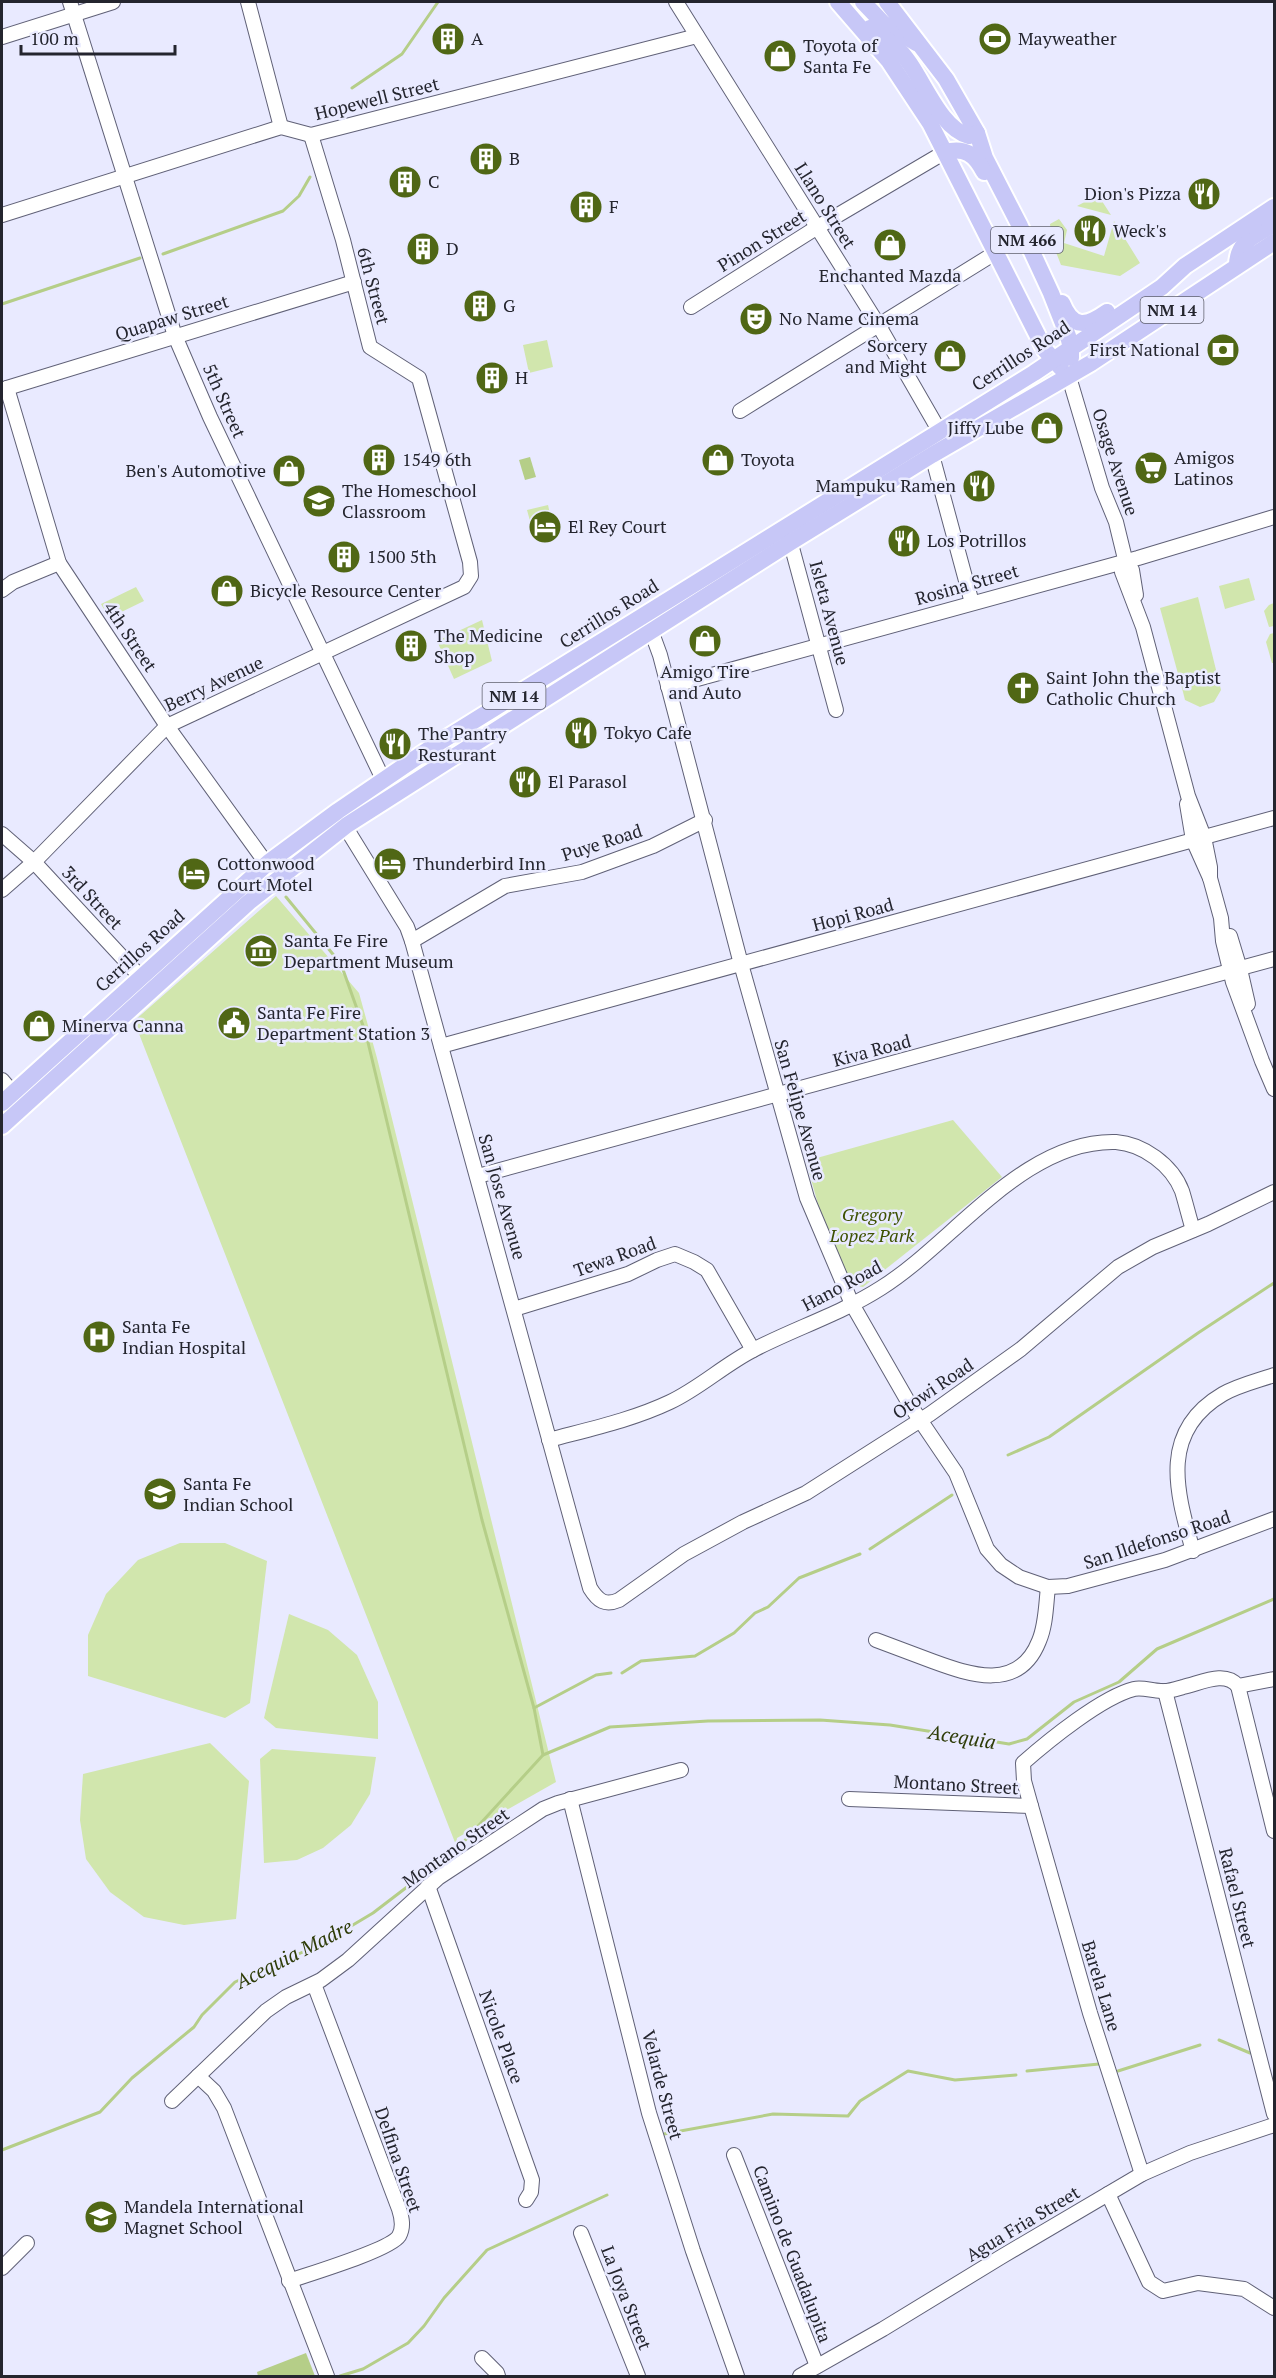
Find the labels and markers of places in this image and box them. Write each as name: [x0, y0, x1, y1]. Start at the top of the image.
building icon: A: [430, 21, 466, 57]
sports icon: Mayweather: [977, 21, 1013, 57]
place label: A: [471, 26, 484, 50]
place label: Mayweather: [1018, 26, 1117, 50]
place label: Toyota of Santa Fe: [803, 33, 879, 78]
shop icon: Toyota of Santa Fe: [762, 38, 798, 74]
building icon: B: [468, 141, 504, 177]
place label: B: [509, 146, 520, 170]
building icon: C: [387, 164, 423, 200]
place label: C: [428, 169, 440, 193]
restaurant icon: Dion's Pizza: [1186, 176, 1222, 212]
place label: Dion's Pizza: [1084, 181, 1181, 205]
building icon: F: [568, 189, 604, 225]
place label: F: [609, 194, 619, 218]
restaurant icon: Weck's: [1072, 213, 1108, 249]
place label: Weck's: [1113, 218, 1167, 242]
shop icon: Enchanted Mazda: [872, 227, 908, 263]
building icon: D: [405, 231, 441, 267]
place label: D: [446, 236, 459, 260]
place label: Enchanted Mazda: [819, 263, 961, 287]
building icon: G: [462, 288, 498, 324]
place label: G: [503, 293, 516, 317]
theatre icon: No Name Cinema: [738, 301, 774, 337]
place label: No Name Cinema: [779, 306, 919, 330]
bank icon: First National: [1205, 332, 1241, 368]
place label: Sorcery and Might: [845, 333, 928, 378]
place label: First National: [1090, 337, 1200, 361]
shop icon: Sorcery and Might: [932, 338, 968, 374]
building icon: H: [474, 360, 510, 396]
place label: H: [515, 365, 528, 389]
shop icon: Jiffy Lube: [1029, 410, 1065, 446]
place label: Jiffy Lube: [948, 415, 1024, 439]
building icon: 1549 6th: [361, 442, 397, 478]
shop icon: Toyota: [700, 442, 736, 478]
place label: Amigos Latinos: [1174, 445, 1234, 490]
place label: 1549 6th: [402, 447, 472, 471]
place label: Toyota: [741, 447, 795, 471]
supermarket icon: Amigos Latinos: [1133, 450, 1169, 486]
shop icon: Ben's Automotive: [271, 453, 307, 489]
place label: Ben's Automotive: [125, 458, 266, 482]
restaurant icon: Mampuku Ramen: [961, 468, 997, 504]
place label: Mampuku Ramen: [815, 473, 956, 497]
place label: The Homeschool Classroom: [342, 478, 477, 523]
school or university icon: The Homeschool Classroom: [301, 483, 337, 519]
hotel icon: El Rey Court: [527, 509, 563, 545]
place label: El Rey Court: [568, 514, 667, 538]
restaurant icon: Los Potrillos: [886, 523, 922, 559]
place label: Los Potrillos: [927, 528, 1027, 552]
building icon: 1500 5th: [326, 539, 362, 575]
place label: 1500 5th: [367, 544, 437, 568]
shop icon: Bicycle Resource Center: [209, 573, 245, 609]
place label: Bicycle Resource Center: [250, 578, 441, 602]
place label: The Medicine Shop: [434, 623, 543, 668]
shop icon: Amigo Tire and Auto: [687, 623, 723, 659]
building icon: The Medicine Shop: [393, 628, 429, 664]
place label: Amigo Tire and Auto: [660, 659, 750, 704]
place label: Saint John the Baptist Catholic Church: [1046, 665, 1221, 710]
church icon: Saint John the Baptist Catholic Church: [1005, 670, 1041, 706]
restaurant icon: Tokyo Cafe: [563, 715, 599, 751]
place label: Tokyo Cafe: [604, 720, 692, 744]
place label: The Pantry Resturant: [418, 721, 508, 766]
restaurant icon: The Pantry Resturant: [377, 726, 413, 762]
restaurant icon: El Parasol: [507, 764, 543, 800]
place label: El Parasol: [548, 769, 627, 793]
hotel icon: Thunderbird Inn: [372, 846, 408, 882]
place label: Cottonwood Court Motel: [217, 851, 315, 896]
place label: Thunderbird Inn: [413, 851, 546, 875]
hotel icon: Cottonwood Court Motel: [176, 856, 212, 892]
place label: Santa Fe Fire Department Museum: [284, 928, 454, 973]
museum icon: Santa Fe Fire Department Museum: [243, 933, 279, 969]
place label: Santa Fe Fire Department Station 3: [257, 1000, 430, 1045]
public building icon: Santa Fe Fire Department Station 3: [216, 1005, 252, 1041]
shop icon: Minerva Canna: [21, 1008, 57, 1044]
place label: Minerva Canna: [62, 1013, 184, 1037]
place label: Santa Fe Indian Hospital: [122, 1314, 246, 1359]
hospital icon: Santa Fe Indian Hospital: [81, 1319, 117, 1355]
place label: Santa Fe Indian School: [183, 1471, 294, 1516]
school or university icon: Santa Fe Indian School: [142, 1476, 178, 1512]
place label: Mandela International Magnet School: [124, 2194, 304, 2239]
school or university icon: Mandela International Magnet School: [83, 2199, 119, 2235]

